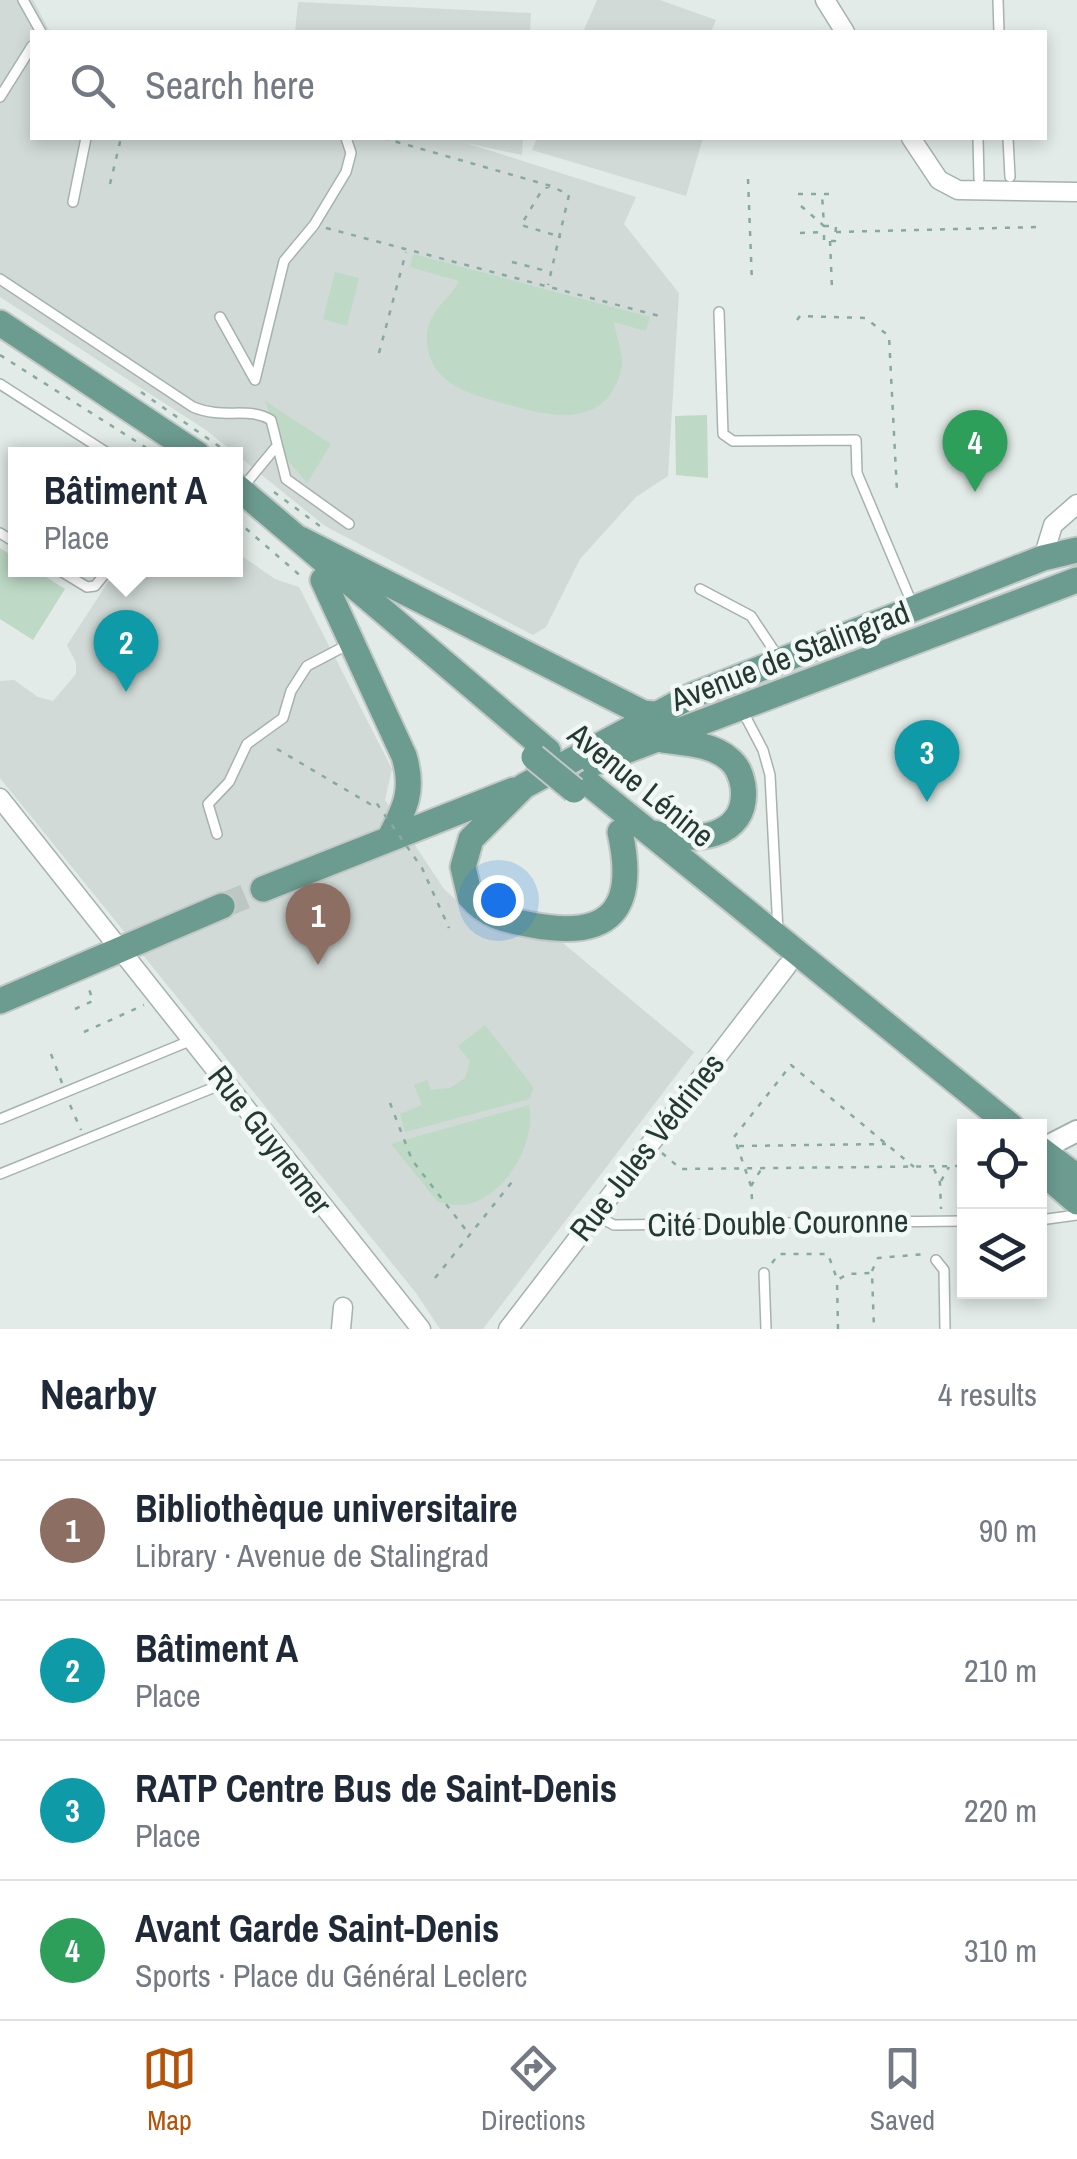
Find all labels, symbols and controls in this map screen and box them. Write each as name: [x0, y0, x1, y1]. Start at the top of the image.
search box: [30, 30, 1047, 140]
icon: search: [65, 58, 120, 113]
text: Search here: [145, 60, 315, 111]
pin: 4: [942, 410, 1008, 492]
popup: [8, 447, 243, 577]
text: Bâtiment A: [44, 465, 207, 516]
text: Place: [44, 516, 109, 559]
street label: Avenue de Stalingrad: [664, 590, 915, 721]
pin: 2: [94, 610, 158, 692]
street label: Avenue Lénine: [559, 712, 723, 857]
pin: 3: [894, 720, 960, 802]
your location: [473, 875, 524, 926]
pin: 1: [286, 882, 350, 965]
street label: Rue Jules Védrines: [560, 1044, 734, 1250]
street label: Rue Guynemer: [199, 1056, 342, 1223]
map controls: [957, 1119, 1047, 1299]
button: locate: [957, 1119, 1047, 1209]
street label: Cité Double Couronne: [647, 1199, 909, 1246]
button: layers: [957, 1209, 1047, 1299]
text: Nearby: [40, 1366, 157, 1422]
text: 4 results: [938, 1373, 1037, 1416]
text: Bibliothèque universitaire: [135, 1483, 518, 1534]
text: 1: [65, 1509, 80, 1552]
text: 90 m: [979, 1509, 1037, 1552]
text: Library · Avenue de Stalingrad: [135, 1534, 489, 1577]
text: Bâtiment A: [135, 1623, 298, 1674]
text: 2: [65, 1649, 80, 1692]
text: 210 m: [964, 1649, 1037, 1692]
text: Place: [135, 1674, 201, 1717]
text: RATP Centre Bus de Saint-Denis: [135, 1763, 617, 1814]
text: 3: [65, 1789, 80, 1832]
text: 220 m: [964, 1789, 1037, 1832]
text: Place: [135, 1814, 201, 1857]
text: Avant Garde Saint-Denis: [135, 1903, 499, 1954]
text: 4: [65, 1929, 80, 1972]
text: 310 m: [964, 1929, 1037, 1972]
text: Sports · Place du Général Leclerc: [135, 1954, 527, 1997]
tab: Map: [142, 2041, 197, 2139]
tab: Directions: [481, 2041, 586, 2139]
tab: Saved: [870, 2041, 935, 2139]

